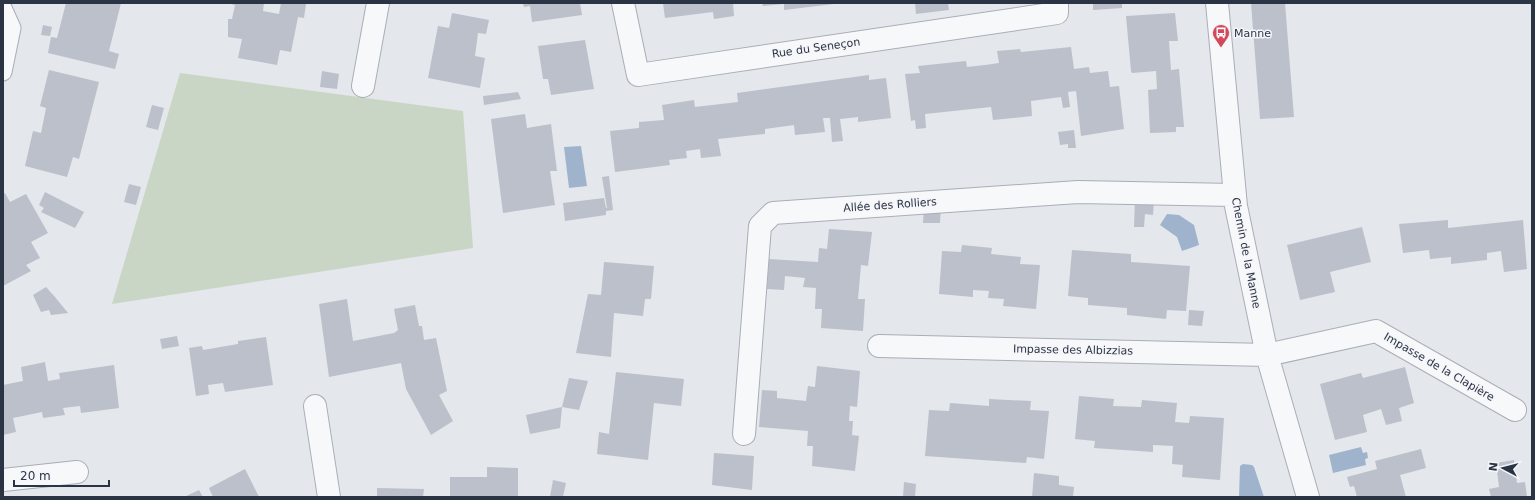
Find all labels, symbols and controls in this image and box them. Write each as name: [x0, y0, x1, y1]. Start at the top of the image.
bus stop icon: Manne: [1211, 23, 1231, 48]
place label: Manne: [1234, 27, 1271, 40]
street label: Rue du Seneçon: [771, 35, 861, 61]
street label: Allée des Rolliers: [843, 195, 937, 215]
street label: Chemin de la Manne: [1229, 196, 1263, 310]
street label: Impasse de la Clapière: [1382, 330, 1497, 404]
street label: Impasse des Albizzias: [1013, 342, 1133, 358]
north arrow: [1483, 448, 1523, 488]
text: N: [1487, 461, 1501, 472]
scale bar: [14, 462, 109, 488]
text: 20 m: [20, 469, 51, 483]

